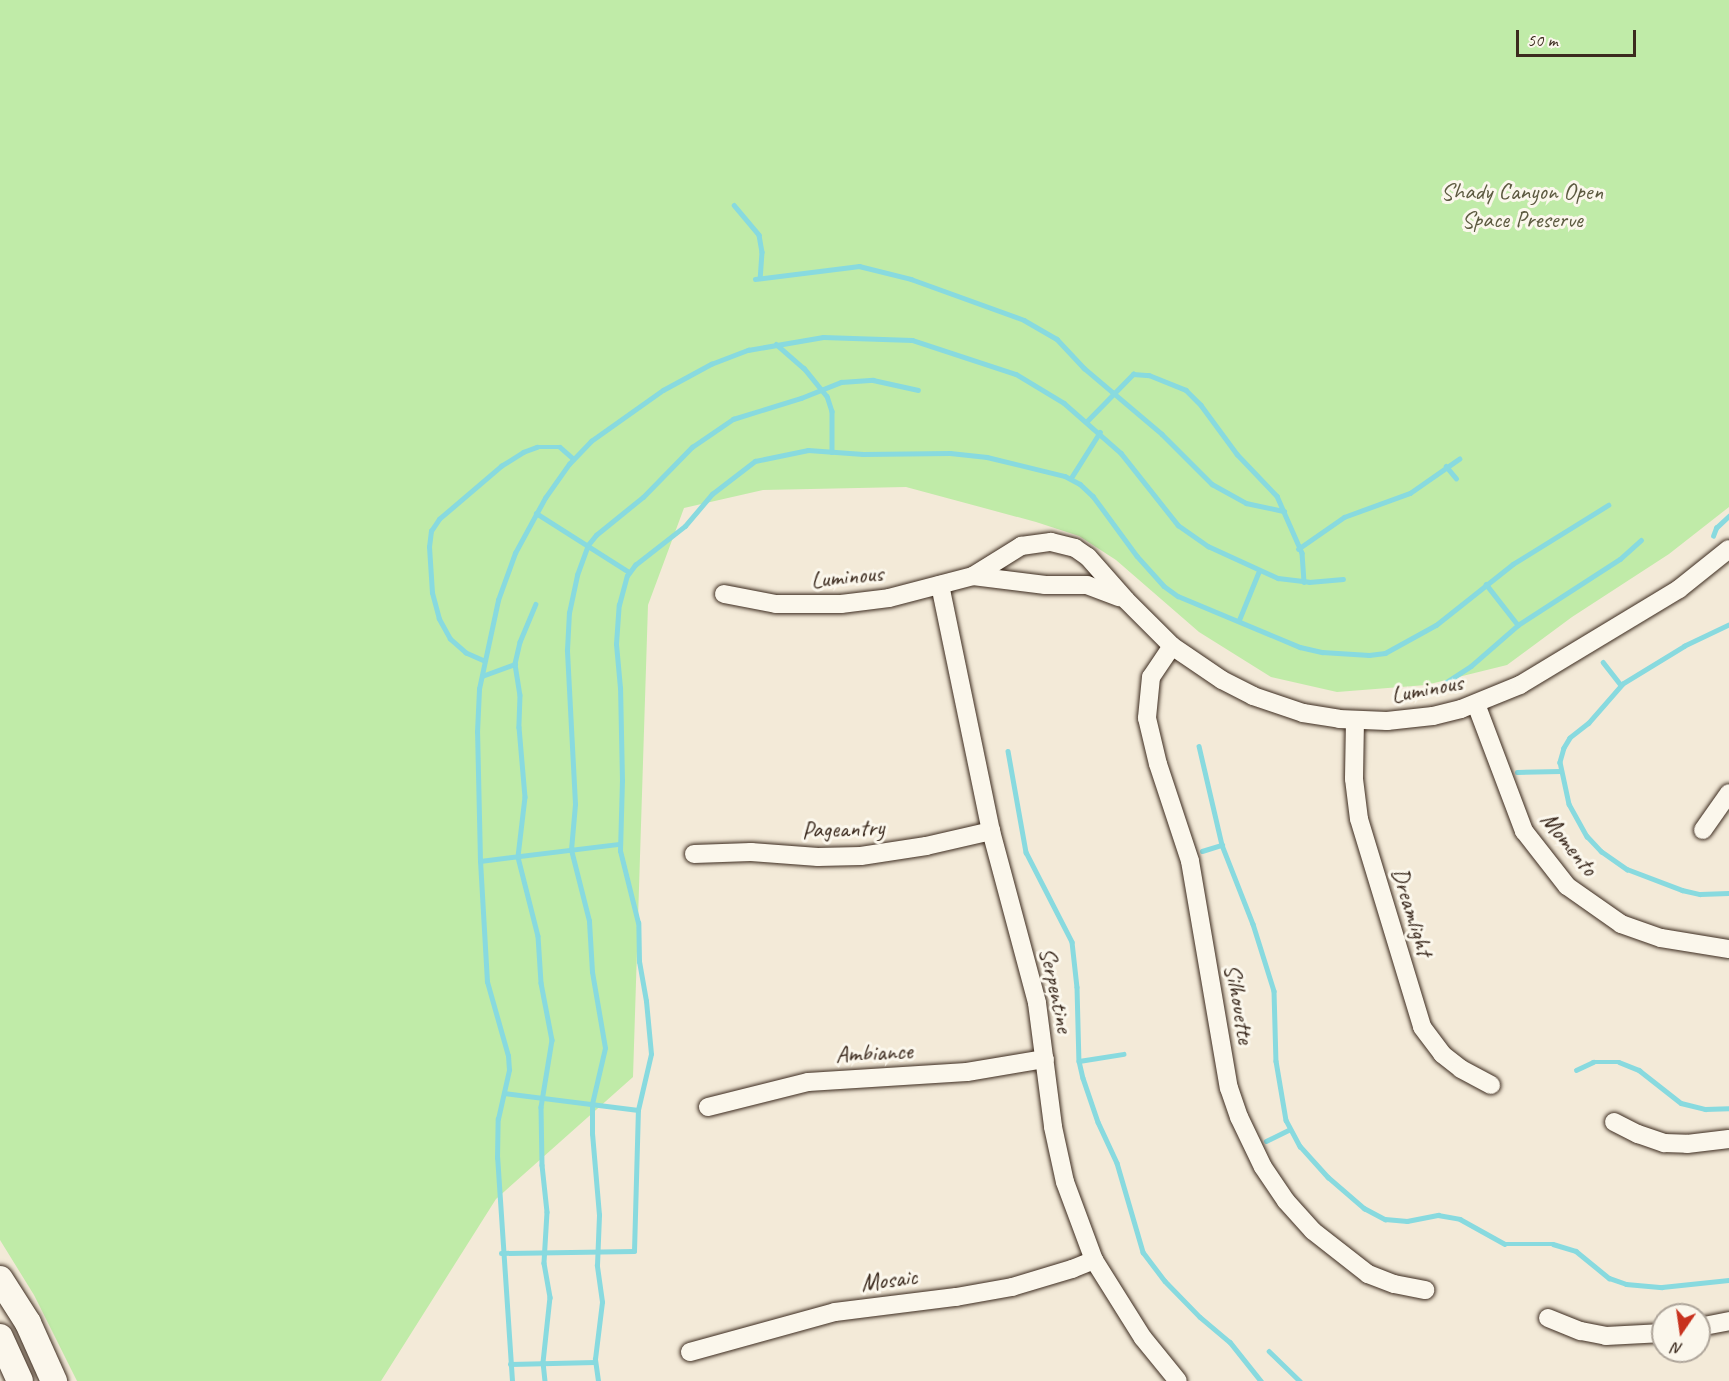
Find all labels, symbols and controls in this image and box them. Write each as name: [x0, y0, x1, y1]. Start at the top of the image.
scale bar: [1519, 18, 1639, 56]
text: 50 m: [1527, 29, 1558, 51]
park label: Shady Canyon Open Space Preserve: [1441, 178, 1603, 234]
street label: Luminous: [809, 559, 885, 595]
street label: Luminous: [1389, 668, 1465, 710]
street label: Momento: [1534, 806, 1604, 882]
street label: Pageantry: [801, 813, 885, 845]
street label: Dreamlight: [1385, 864, 1439, 960]
street label: Serpentine: [1033, 945, 1079, 1035]
street label: Silhouette: [1218, 962, 1260, 1046]
street label: Ambiance: [835, 1037, 913, 1069]
street label: Mosaic: [859, 1262, 919, 1298]
north arrow: [1651, 1303, 1711, 1363]
text: N: [1670, 1338, 1684, 1359]

